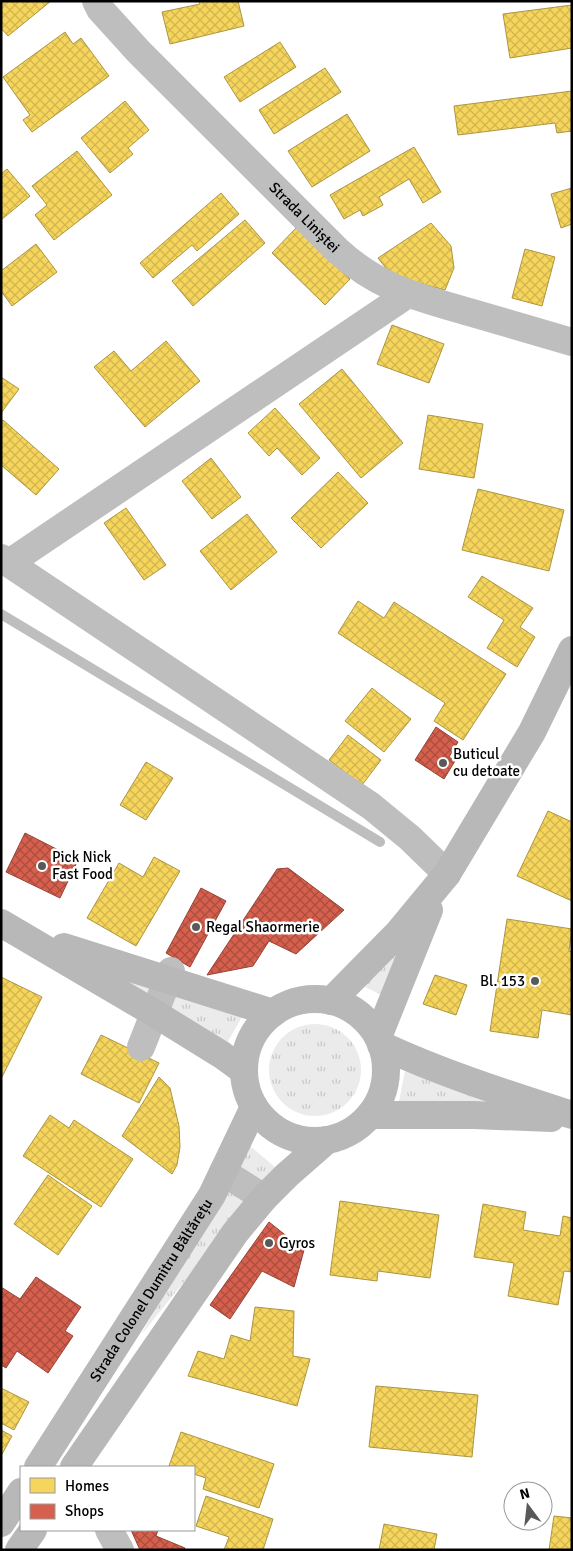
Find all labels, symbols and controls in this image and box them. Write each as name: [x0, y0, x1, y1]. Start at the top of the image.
street label: Strada Liniștei: [265, 178, 344, 257]
place label: Buticul cu detoate: [453, 745, 520, 780]
marker: Buticul cu detoate: [437, 757, 449, 769]
place label: Pick Nick Fast Food: [52, 848, 113, 883]
marker: Pick Nick Fast Food: [36, 860, 48, 872]
place label: Regal Shaormerie: [206, 918, 320, 936]
marker: Regal Shaormerie: [190, 921, 202, 933]
place label: Bl. 153: [480, 972, 525, 990]
marker: Bl. 153: [529, 975, 541, 987]
street label: Strada Colonel Dumitru Băltărețu: [86, 1195, 216, 1385]
place label: Gyros: [279, 1234, 316, 1252]
marker: Gyros: [263, 1237, 275, 1249]
legend: [20, 1466, 195, 1531]
text: Homes: [65, 1477, 109, 1495]
north arrow: [503, 1481, 553, 1531]
text: N: [518, 1484, 532, 1503]
text: Shops: [65, 1502, 104, 1520]

